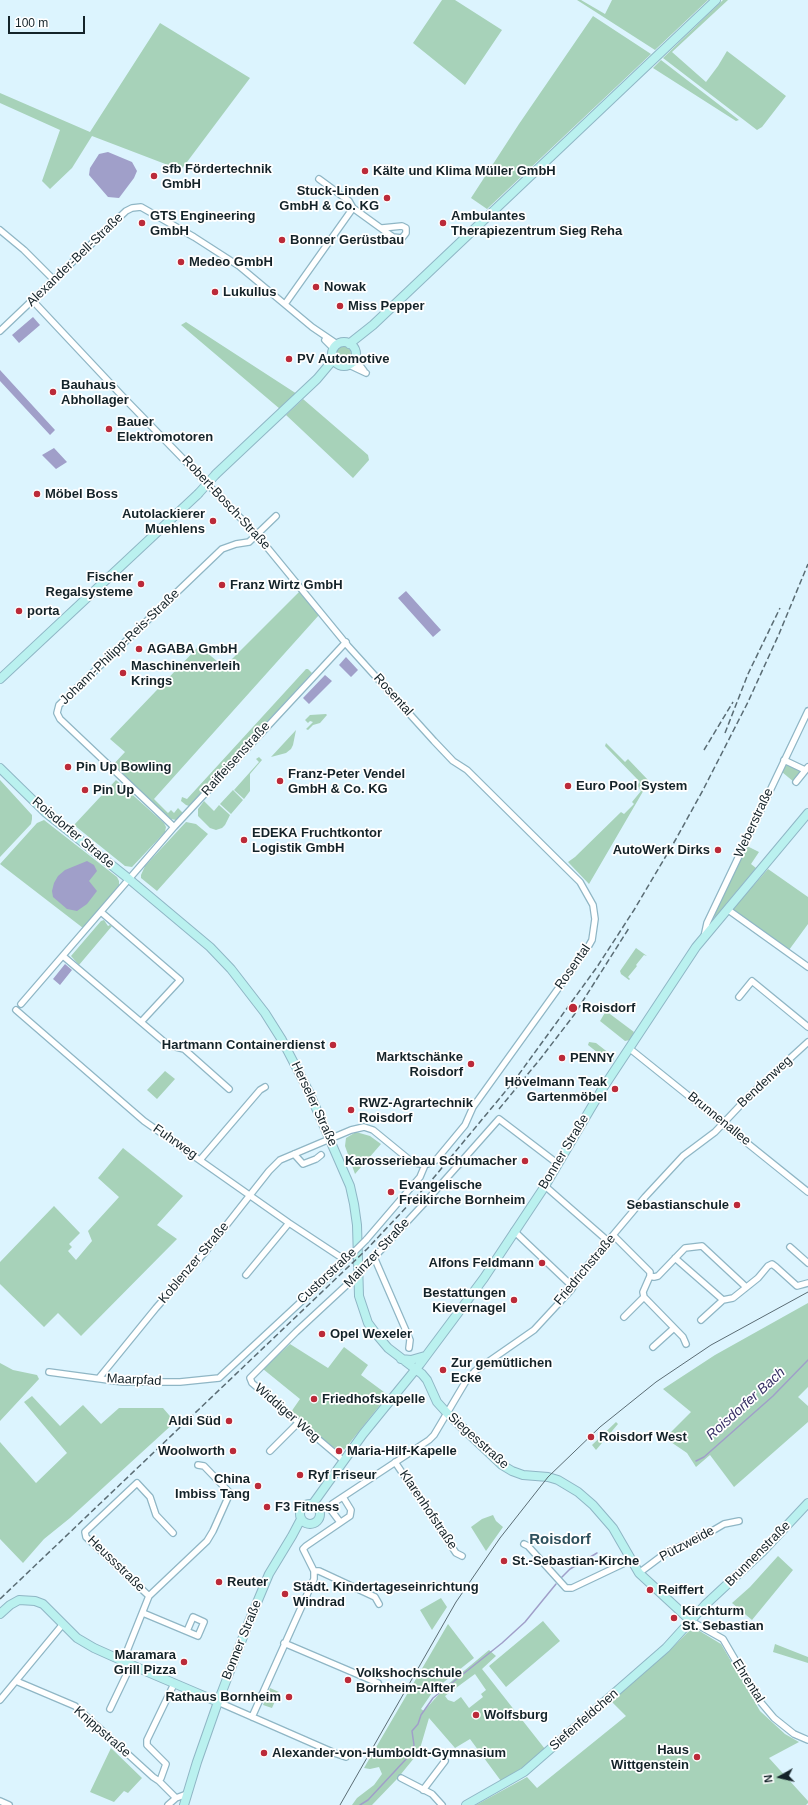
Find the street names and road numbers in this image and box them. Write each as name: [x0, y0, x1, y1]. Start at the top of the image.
street label: Alexander-Bell-Straße: [24, 210, 126, 310]
street label: Robert-Bosch-Straße: [178, 453, 274, 553]
street label: Johann-Philipp-Reis-Straße: [57, 586, 183, 708]
street label: Rosental: [370, 671, 416, 719]
street label: Raiffeisenstraße: [199, 719, 273, 799]
street label: Weberstraße: [731, 786, 777, 860]
street label: Roisdorfer Straße: [29, 794, 117, 872]
street label: Rosental: [552, 942, 594, 992]
street label: Bendenweg: [735, 1053, 795, 1111]
street label: Herseler Straße: [288, 1059, 340, 1149]
street label: Brunnenallee: [684, 1089, 754, 1149]
street label: Bonner Straße: [536, 1112, 592, 1192]
street label: Fuhrweg: [150, 1121, 200, 1163]
street label: Mainzer Straße: [341, 1215, 413, 1291]
street label: Koblenzer Straße: [156, 1219, 232, 1307]
street label: Friedrichstraße: [551, 1232, 619, 1308]
street label: Custorstraße: [294, 1245, 360, 1307]
street label: Maarpfad: [106, 1371, 162, 1389]
street label: Widdiger Weg: [251, 1380, 323, 1446]
street label: Siegesstraße: [444, 1410, 512, 1472]
street label: Klarenhofstraße: [396, 1467, 460, 1553]
street label: Brunnenstraße: [722, 1518, 794, 1590]
street label: Pützweide: [657, 1523, 717, 1565]
street label: Heussstraße: [84, 1533, 148, 1595]
street label: Bonner Straße: [219, 1598, 265, 1682]
street label: Ehrental: [729, 1656, 767, 1706]
street label: Siefenfeldchen: [546, 1686, 622, 1754]
street label: Knippstraße: [70, 1703, 134, 1761]

